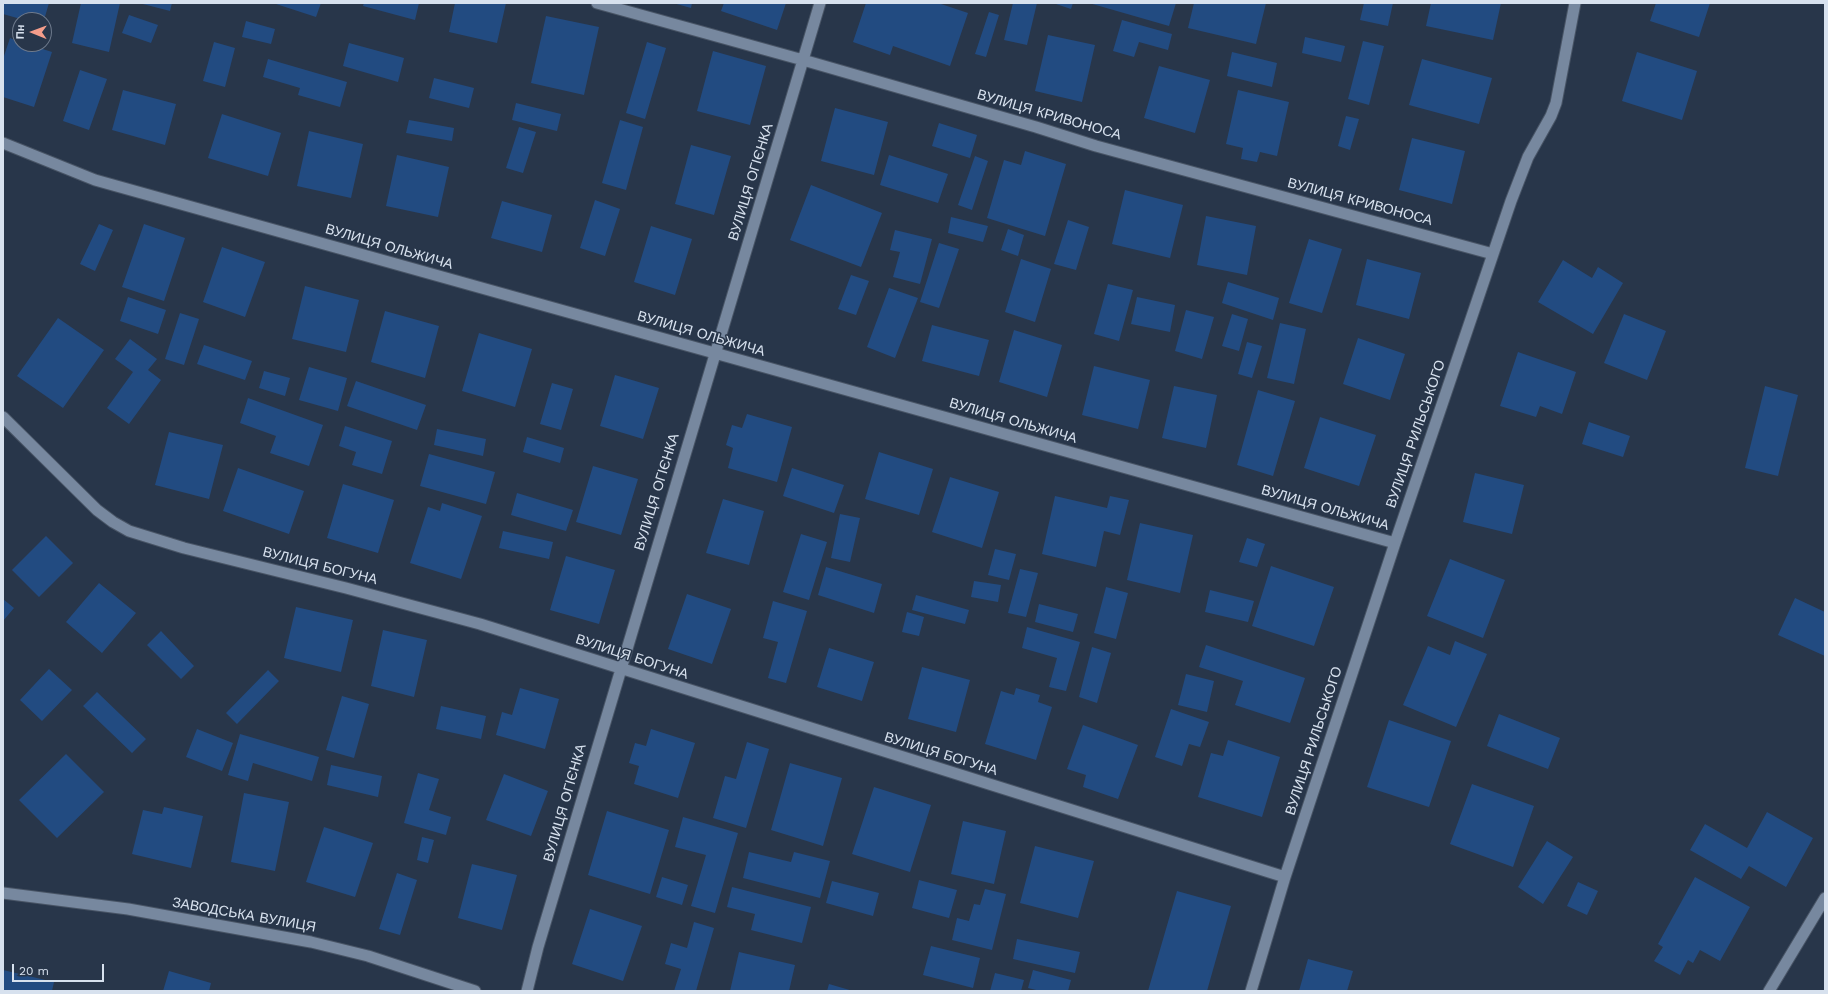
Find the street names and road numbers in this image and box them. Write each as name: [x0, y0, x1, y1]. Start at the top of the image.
street label: ВУЛИЦЯ КРИВОНОСА: [975, 86, 1123, 144]
street label: ВУЛИЦЯ ОГІЄНКА: [725, 121, 777, 243]
street label: ВУЛИЦЯ КРИВОНОСА: [1286, 175, 1434, 229]
street label: ВУЛИЦЯ ОЛЬЖИЧА: [323, 221, 455, 273]
street label: ВУЛИЦЯ ОЛЬЖИЧА: [635, 308, 767, 360]
street label: ВУЛИЦЯ РИЛЬСЬКОГО: [1383, 358, 1449, 510]
street label: ВУЛИЦЯ ОЛЬЖИЧА: [947, 395, 1079, 447]
street label: ВУЛИЦЯ ОГІЄНКА: [631, 431, 683, 553]
street label: ВУЛИЦЯ ОЛЬЖИЧА: [1259, 482, 1391, 534]
street label: ВУЛИЦЯ БОГУНА: [261, 544, 379, 588]
street label: ВУЛИЦЯ БОГУНА: [573, 631, 691, 683]
street label: ВУЛИЦЯ РИЛЬСЬКОГО: [1282, 665, 1346, 817]
street label: ВУЛИЦЯ БОГУНА: [882, 729, 1000, 779]
street label: ВУЛИЦЯ ОГІЄНКА: [540, 742, 590, 864]
street label: ЗАВОДСЬКА ВУЛИЦЯ: [171, 894, 317, 936]

